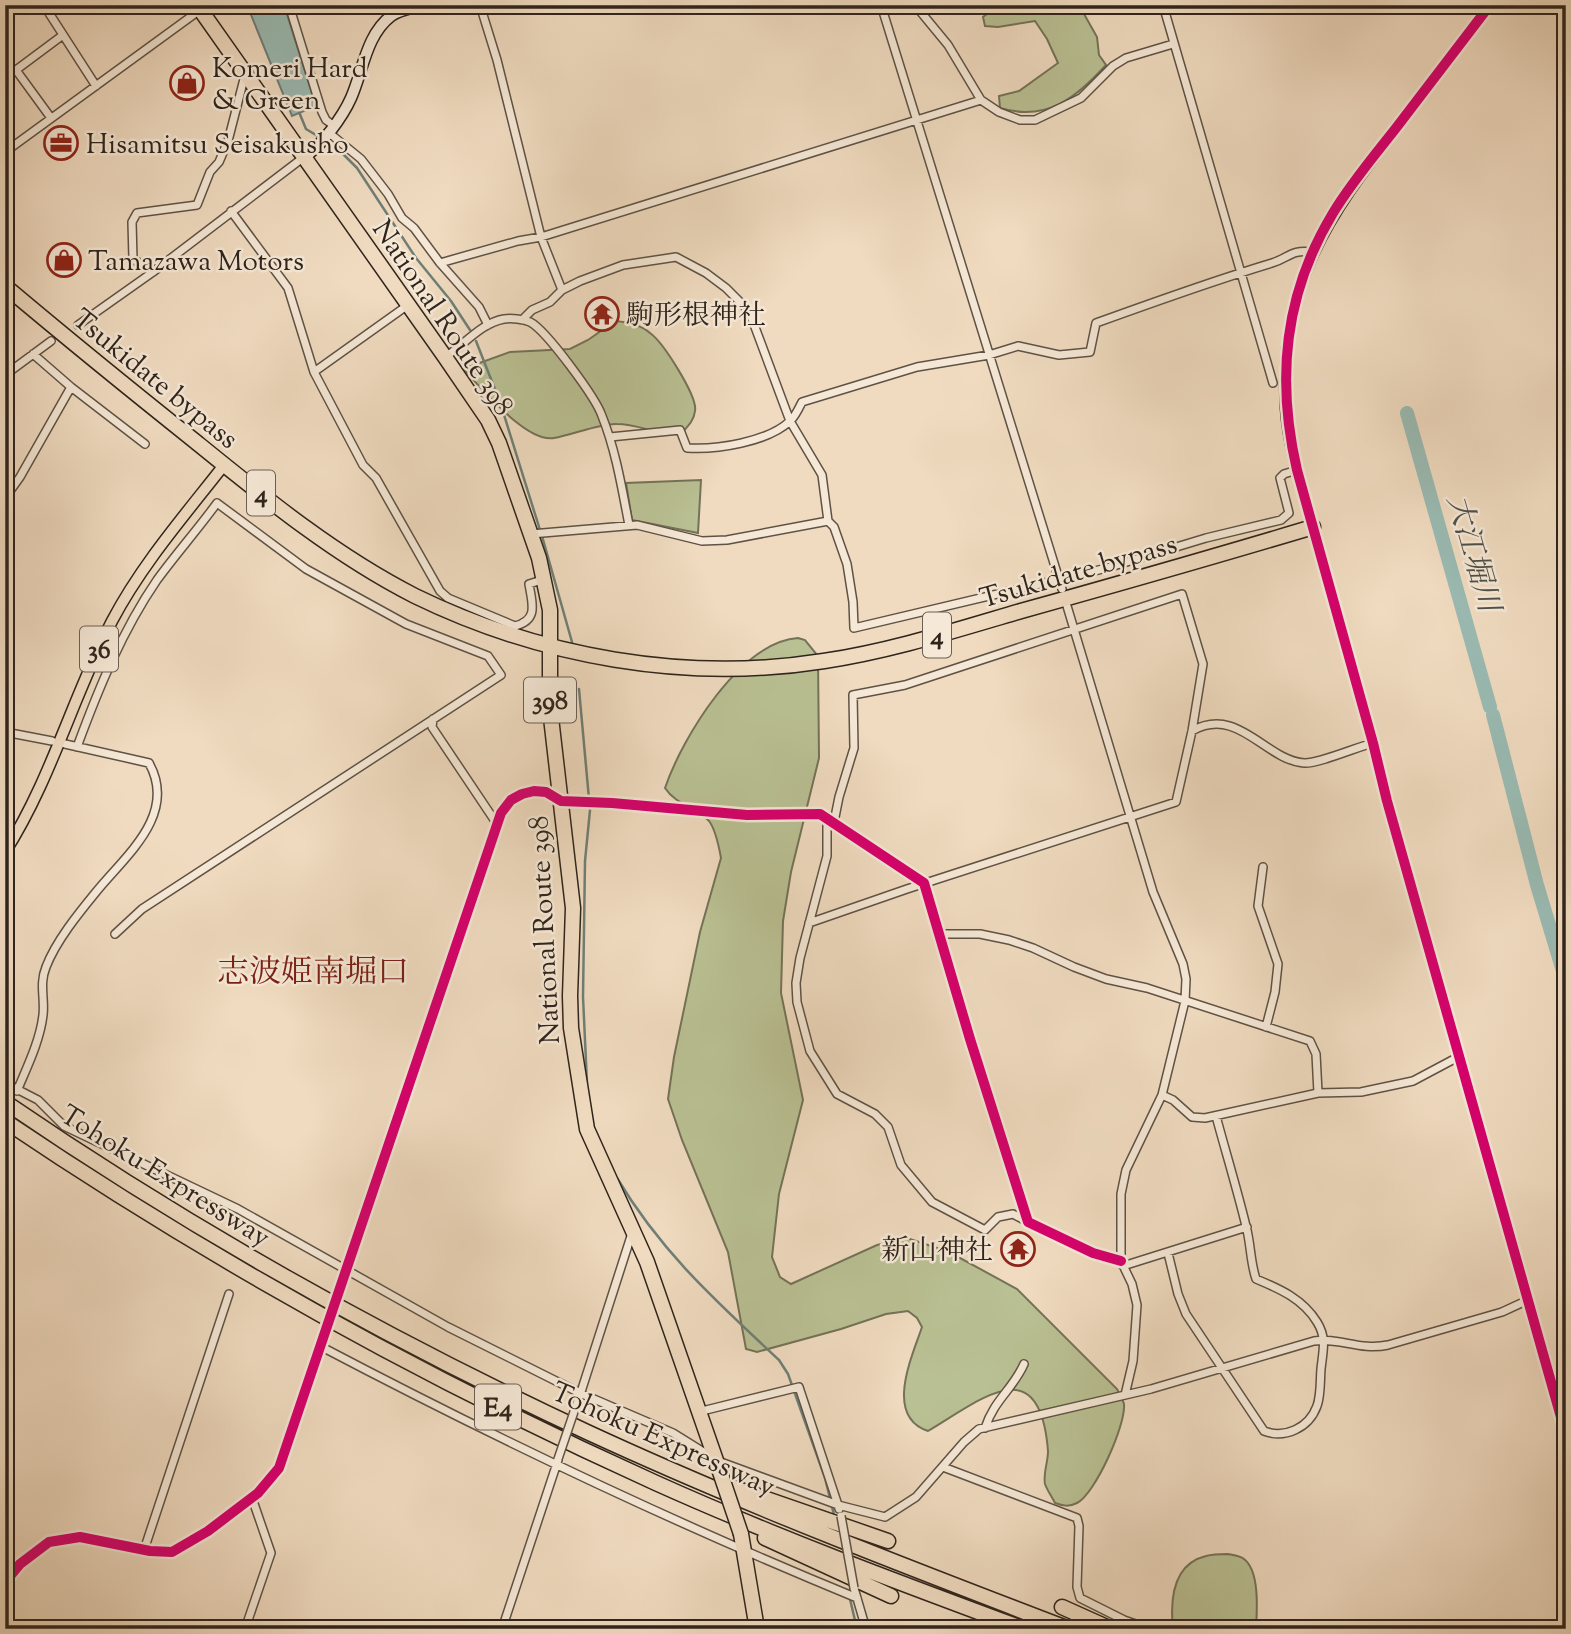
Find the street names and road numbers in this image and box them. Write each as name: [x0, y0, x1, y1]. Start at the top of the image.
street label: National Route 398: [361, 213, 522, 425]
street label: Tsukidate bypass: [62, 301, 246, 460]
road number: 4: [247, 471, 275, 516]
street label: Tsukidate bypass: [976, 526, 1182, 620]
road number: 4: [923, 612, 951, 657]
road number: 36: [80, 626, 118, 671]
road number: 398: [524, 678, 576, 722]
street label: National Route 398: [520, 815, 572, 1045]
street label: Tohoku Expressway: [52, 1097, 277, 1258]
street label: Tohoku Expressway: [545, 1373, 781, 1508]
road number: E4: [475, 1384, 521, 1430]

